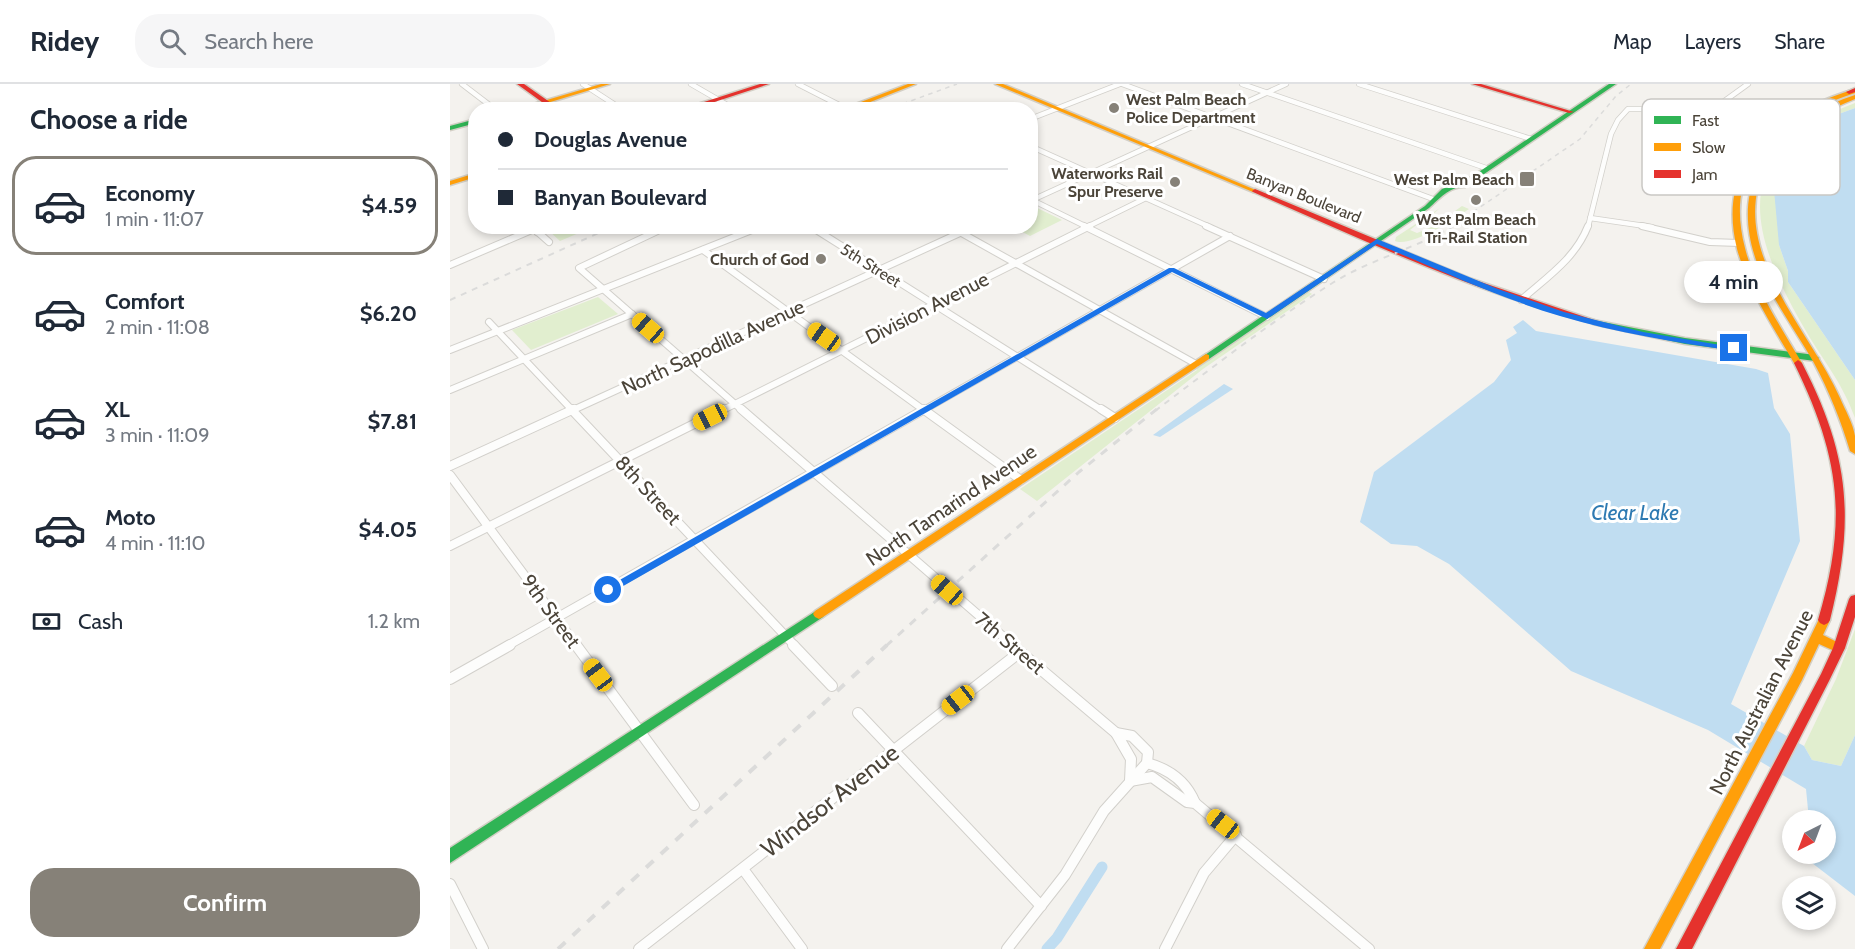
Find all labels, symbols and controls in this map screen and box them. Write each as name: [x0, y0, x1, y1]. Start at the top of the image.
search box: [135, 14, 555, 68]
text: Ridey: [30, 24, 99, 58]
icon: search: [156, 25, 189, 58]
text: Search here: [204, 28, 314, 55]
text: Map: [1613, 29, 1652, 54]
text: Layers: [1685, 29, 1741, 54]
text: Share: [1774, 29, 1825, 54]
place label: West Palm Beach Police Department: [1126, 90, 1256, 127]
legend: [1642, 99, 1840, 195]
marker: West Palm Beach Police Department: [1107, 101, 1121, 115]
text: Choose a ride: [30, 103, 188, 136]
text: Fast: [1692, 111, 1720, 130]
text: Douglas Avenue: [534, 126, 687, 153]
text: Slow: [1692, 138, 1726, 157]
place label: Waterworks Rail Spur Preserve: [1051, 164, 1163, 201]
street label: Banyan Boulevard: [1244, 164, 1364, 227]
text: Jam: [1691, 165, 1718, 184]
place label: West Palm Beach: [1394, 170, 1514, 189]
marker: West Palm Beach: [1518, 170, 1536, 188]
marker: Waterworks Rail Spur Preserve: [1168, 175, 1182, 189]
icon: car: [33, 179, 87, 233]
text: Economy: [105, 180, 195, 207]
text: Banyan Boulevard: [534, 184, 707, 211]
text: $4.59: [362, 192, 417, 219]
marker: West Palm Beach Tri-Rail Station: [1469, 193, 1483, 207]
text: 1 min · 11:07: [105, 207, 204, 231]
place label: West Palm Beach Tri-Rail Station: [1416, 210, 1536, 247]
street label: 5th Street: [837, 239, 905, 292]
place label: Church of God: [710, 250, 809, 269]
marker: Church of God: [814, 252, 828, 266]
callout: 4 min: [1684, 261, 1784, 303]
street label: Division Avenue: [861, 267, 993, 349]
text: 4 min: [1708, 270, 1759, 294]
icon: car: [33, 287, 87, 341]
text: Comfort: [105, 288, 184, 315]
street label: North Sapodilla Avenue: [618, 294, 808, 400]
text: $6.20: [360, 300, 417, 327]
car: [629, 309, 667, 347]
text: 2 min · 11:08: [105, 315, 210, 339]
car: [804, 319, 844, 355]
route end: [1720, 334, 1747, 361]
icon: car: [33, 395, 87, 449]
text: XL: [105, 396, 130, 423]
car: [690, 401, 730, 433]
text: $7.81: [368, 408, 417, 435]
text: 3 min · 11:09: [105, 423, 210, 447]
street label: North Tamarind Avenue: [861, 439, 1041, 571]
street label: 8th Street: [610, 451, 686, 530]
water label: Clear Lake: [1591, 500, 1679, 525]
icon: car: [33, 503, 87, 557]
text: Moto: [105, 504, 156, 531]
text: $4.05: [359, 516, 417, 543]
text: 4 min · 11:10: [105, 531, 205, 555]
street label: 9th Street: [516, 570, 586, 653]
car: [928, 571, 966, 609]
route start: [594, 576, 621, 603]
icon: cash: [30, 605, 63, 638]
street label: North Australian Avenue: [1704, 606, 1818, 798]
street label: 7th Street: [970, 607, 1050, 679]
text: Cash: [78, 608, 123, 635]
text: 1.2 km: [368, 609, 420, 633]
car: [580, 655, 616, 695]
car: [938, 682, 978, 718]
street label: Windsor Avenue: [755, 738, 904, 863]
car: [1203, 806, 1243, 842]
north arrow: [1782, 810, 1836, 864]
map controls: [1782, 810, 1836, 930]
button: Confirm: [30, 868, 420, 937]
button: layers: [1782, 876, 1836, 930]

